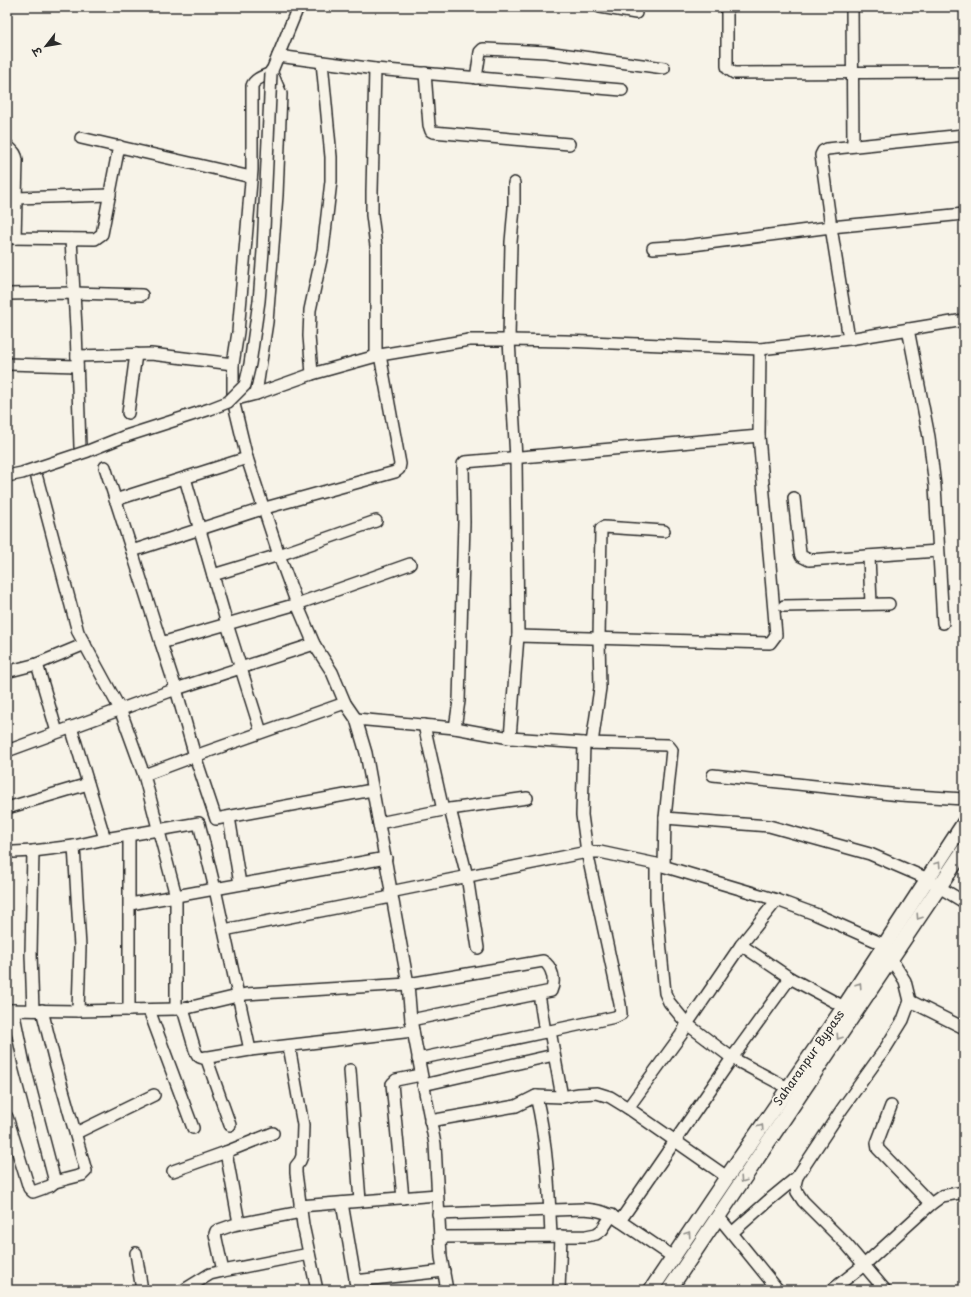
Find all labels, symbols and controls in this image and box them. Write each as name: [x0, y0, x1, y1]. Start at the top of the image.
north arrow: [26, 26, 66, 66]
text: उ: [27, 42, 47, 60]
one-way arrow: [933, 862, 940, 869]
one-way arrow: [916, 913, 924, 920]
one-way arrow: [854, 982, 861, 989]
street label: Saharanpur Bypass: [768, 1005, 848, 1109]
one-way arrow: [836, 1033, 844, 1040]
one-way arrow: [756, 1124, 763, 1131]
one-way arrow: [741, 1175, 748, 1182]
one-way arrow: [683, 1231, 691, 1238]

